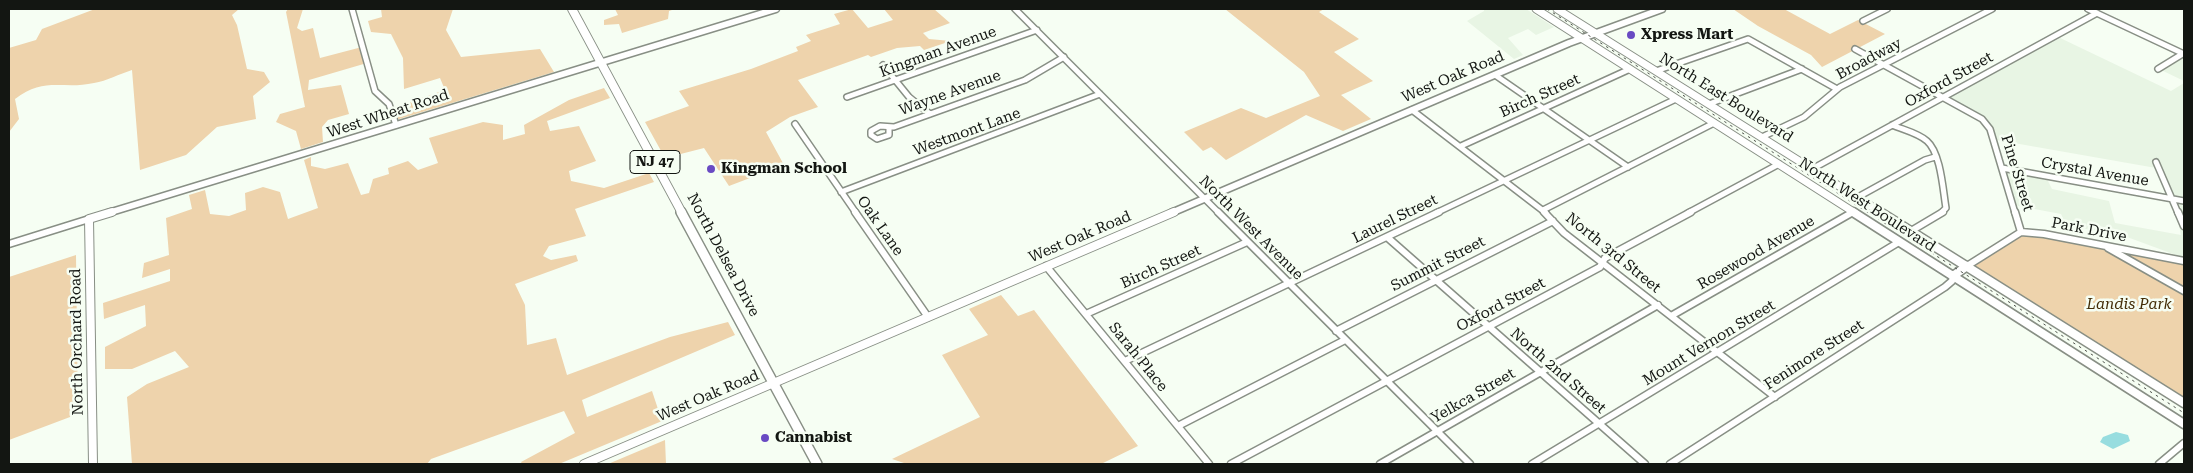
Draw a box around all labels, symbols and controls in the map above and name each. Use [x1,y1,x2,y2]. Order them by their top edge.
street label: Kingman Avenue [877,23,999,81]
place label: Xpress Mart [1641,26,1733,44]
marker: Xpress Mart [1625,29,1637,41]
street label: Broadway [1833,34,1905,84]
street label: West Oak Road [1399,47,1507,107]
street label: Oxford Street [1902,48,1996,112]
street label: North East Boulevard [1656,49,1796,147]
street label: Wayne Avenue [897,66,1003,120]
street label: Birch Street [1497,70,1583,122]
street label: West Wheat Road [325,86,451,142]
street label: Westmont Lane [911,104,1023,160]
street label: Pine Street [1997,132,2037,214]
road number: NJ 47 [630,150,680,173]
street label: North West Boulevard [1795,154,1939,256]
street label: Crystal Avenue [2040,154,2150,190]
place label: Kingman School [721,160,847,178]
marker: Kingman School [705,163,717,175]
street label: North West Avenue [1195,172,1307,284]
street label: North Delsea Drive [683,190,763,320]
street label: Laurel Street [1350,191,1440,247]
street label: Oak Lane [853,193,907,259]
street label: West Oak Road [1026,207,1134,267]
street label: North 3rd Street [1562,209,1664,297]
street label: Rosewood Avenue [1694,212,1818,294]
street label: Park Drive [2050,214,2128,246]
street label: Summit Street [1388,233,1488,295]
street label: Birch Street [1118,241,1204,293]
street label: North Orchard Road [67,268,87,416]
street label: Oxford Street [1454,274,1548,336]
street label: Mount Vernon Street [1640,296,1778,390]
park label: Landis Park [2086,296,2172,314]
street label: Fenimore Street [1761,316,1867,394]
street label: Sarah Place [1105,319,1171,395]
street label: North 2nd Street [1506,325,1610,417]
street label: Yelkca Street [1428,365,1518,427]
street label: West Oak Road [654,366,762,426]
place label: Cannabist [775,429,852,447]
marker: Cannabist [759,432,771,444]

